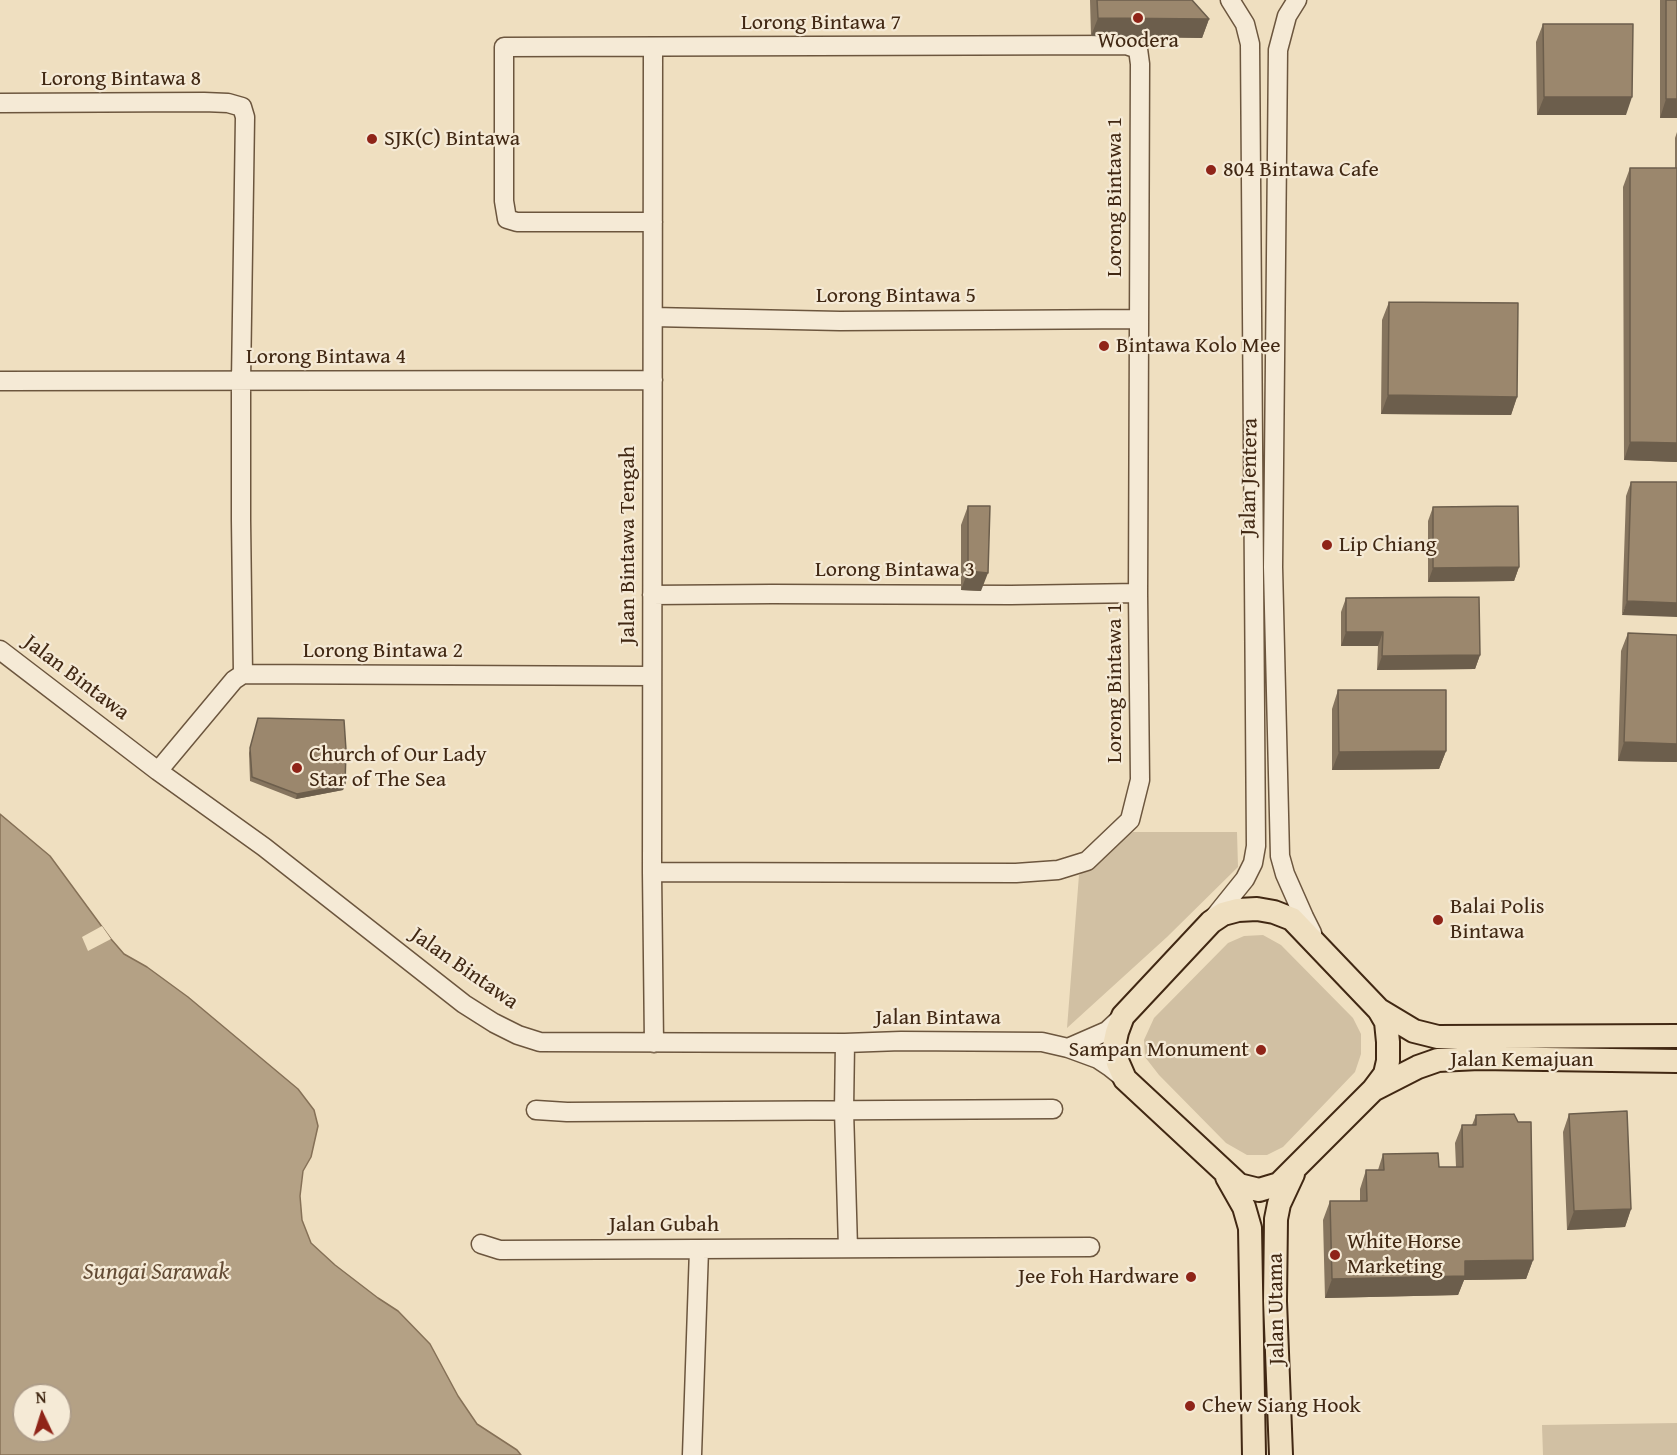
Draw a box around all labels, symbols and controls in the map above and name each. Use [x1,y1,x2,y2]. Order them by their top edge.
street label: Lorong Bintawa 7 [741,10,901,36]
marker: Woodera [1131,11,1145,25]
place label: Woodera [1097,28,1179,54]
street label: Lorong Bintawa 8 [41,66,201,92]
street label: Lorong Bintawa 1 [1102,117,1128,277]
place label: SJK(C) Bintawa [384,126,520,152]
marker: SJK(C) Bintawa [365,132,379,146]
place label: 804 Bintawa Cafe [1223,157,1379,183]
marker: 804 Bintawa Cafe [1204,163,1218,177]
street label: Lorong Bintawa 5 [816,283,976,309]
place label: Bintawa Kolo Mee [1116,333,1281,359]
marker: Bintawa Kolo Mee [1097,339,1111,353]
street label: Lorong Bintawa 4 [246,344,406,370]
street label: Jalan Jentera [1236,418,1264,536]
street label: Jalan Bintawa Tengah [615,446,641,644]
place label: Lip Chiang [1339,532,1437,558]
marker: Lip Chiang [1320,538,1334,552]
street label: Lorong Bintawa 3 [815,557,975,583]
street label: Lorong Bintawa 1 [1102,603,1128,763]
street label: Jalan Bintawa [18,630,134,726]
street label: Lorong Bintawa 2 [303,638,463,664]
place label: Church of Our Lady Star of The Sea [309,742,487,794]
marker: Church of Our Lady Star of The Sea [290,761,304,775]
place label: Balai Polis Bintawa [1450,894,1545,945]
marker: Balai Polis Bintawa [1431,913,1445,927]
street label: Jalan Bintawa [405,922,523,1016]
street label: Jalan Bintawa [875,1005,1001,1031]
place label: Sampan Monument [1068,1037,1249,1063]
marker: Sampan Monument [1254,1043,1268,1057]
street label: Jalan Kemajuan [1450,1047,1594,1073]
street label: Jalan Gubah [609,1212,719,1238]
place label: White Horse Marketing [1347,1229,1461,1280]
marker: White Horse Marketing [1328,1248,1342,1262]
street label: Jalan Utama [1263,1253,1291,1365]
water label: Sungai Sarawak [83,1259,229,1287]
place label: Jee Foh Hardware [1018,1264,1179,1290]
marker: Jee Foh Hardware [1184,1270,1198,1284]
north arrow [12,1383,72,1443]
text: N [35,1385,47,1409]
place label: Chew Siang Hook [1202,1393,1361,1419]
marker: Chew Siang Hook [1183,1399,1197,1413]

